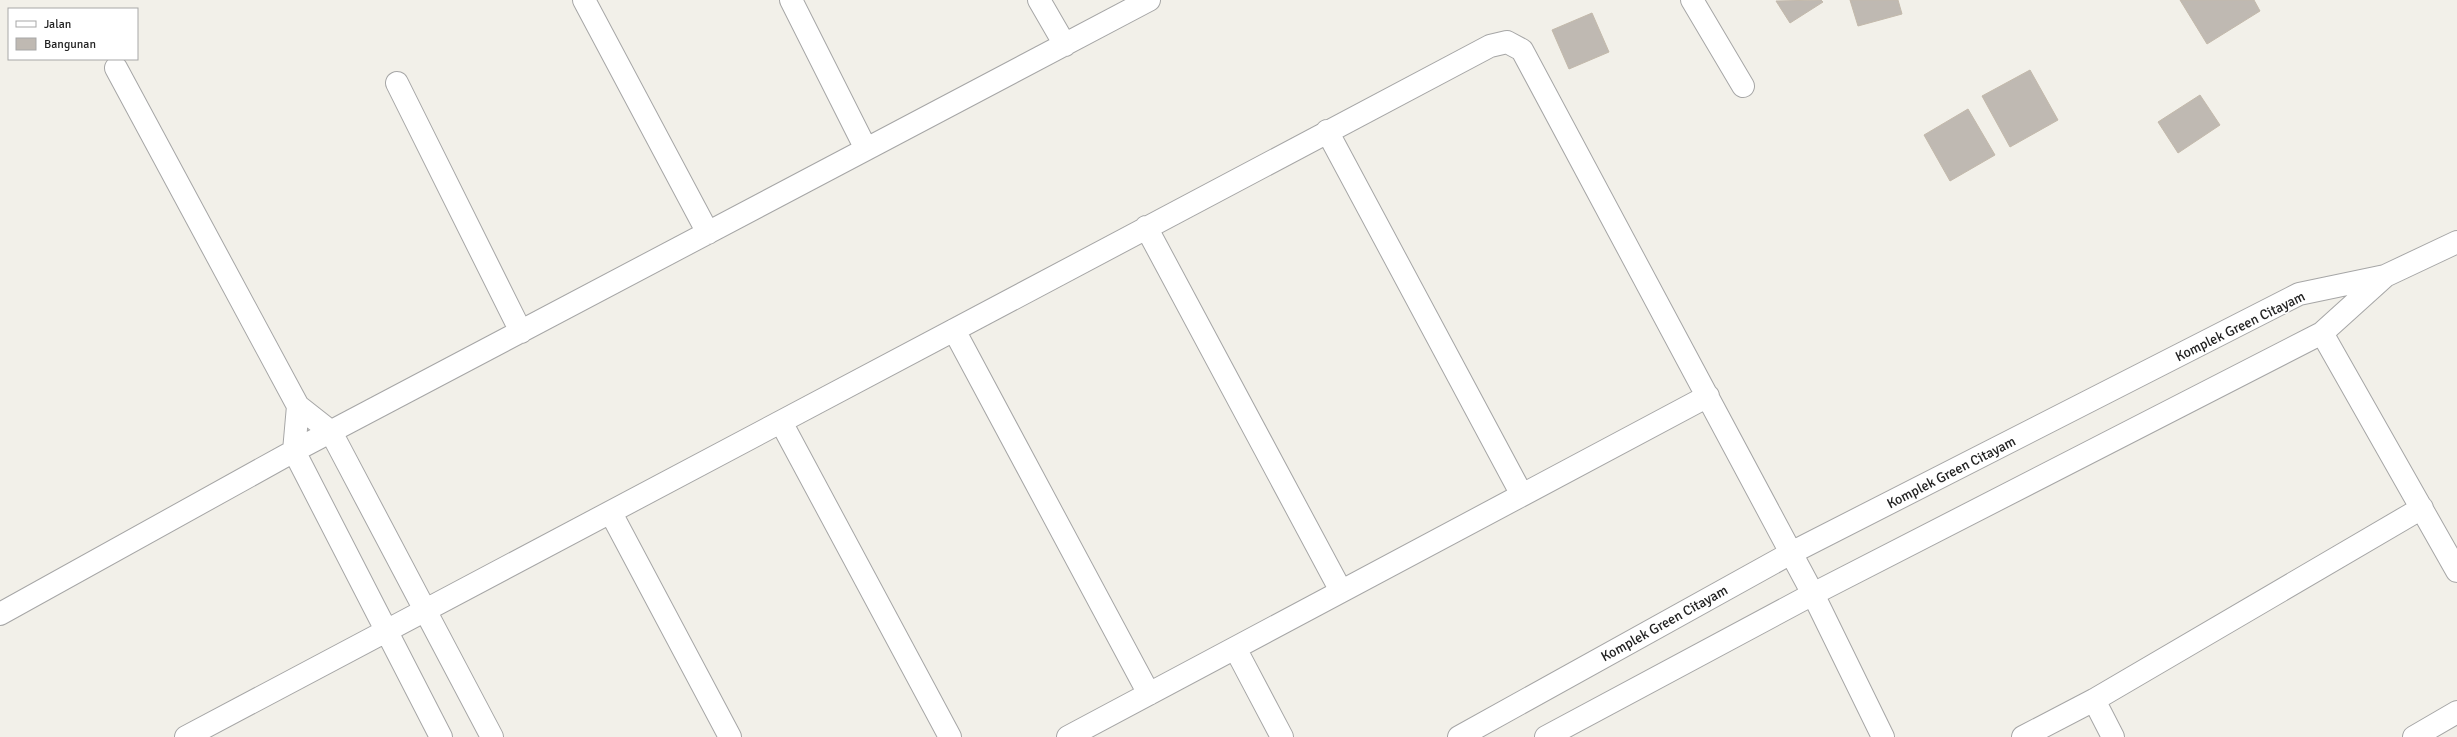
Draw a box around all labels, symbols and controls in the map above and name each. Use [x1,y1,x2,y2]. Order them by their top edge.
legend [8,8,138,60]
text: Jalan [44,17,71,32]
text: Bangunan [44,37,96,52]
street label: Komplek Green Citayam [2173,288,2308,365]
street label: Komplek Green Citayam [1884,433,2018,512]
street label: Komplek Green Citayam [1598,582,1731,665]

